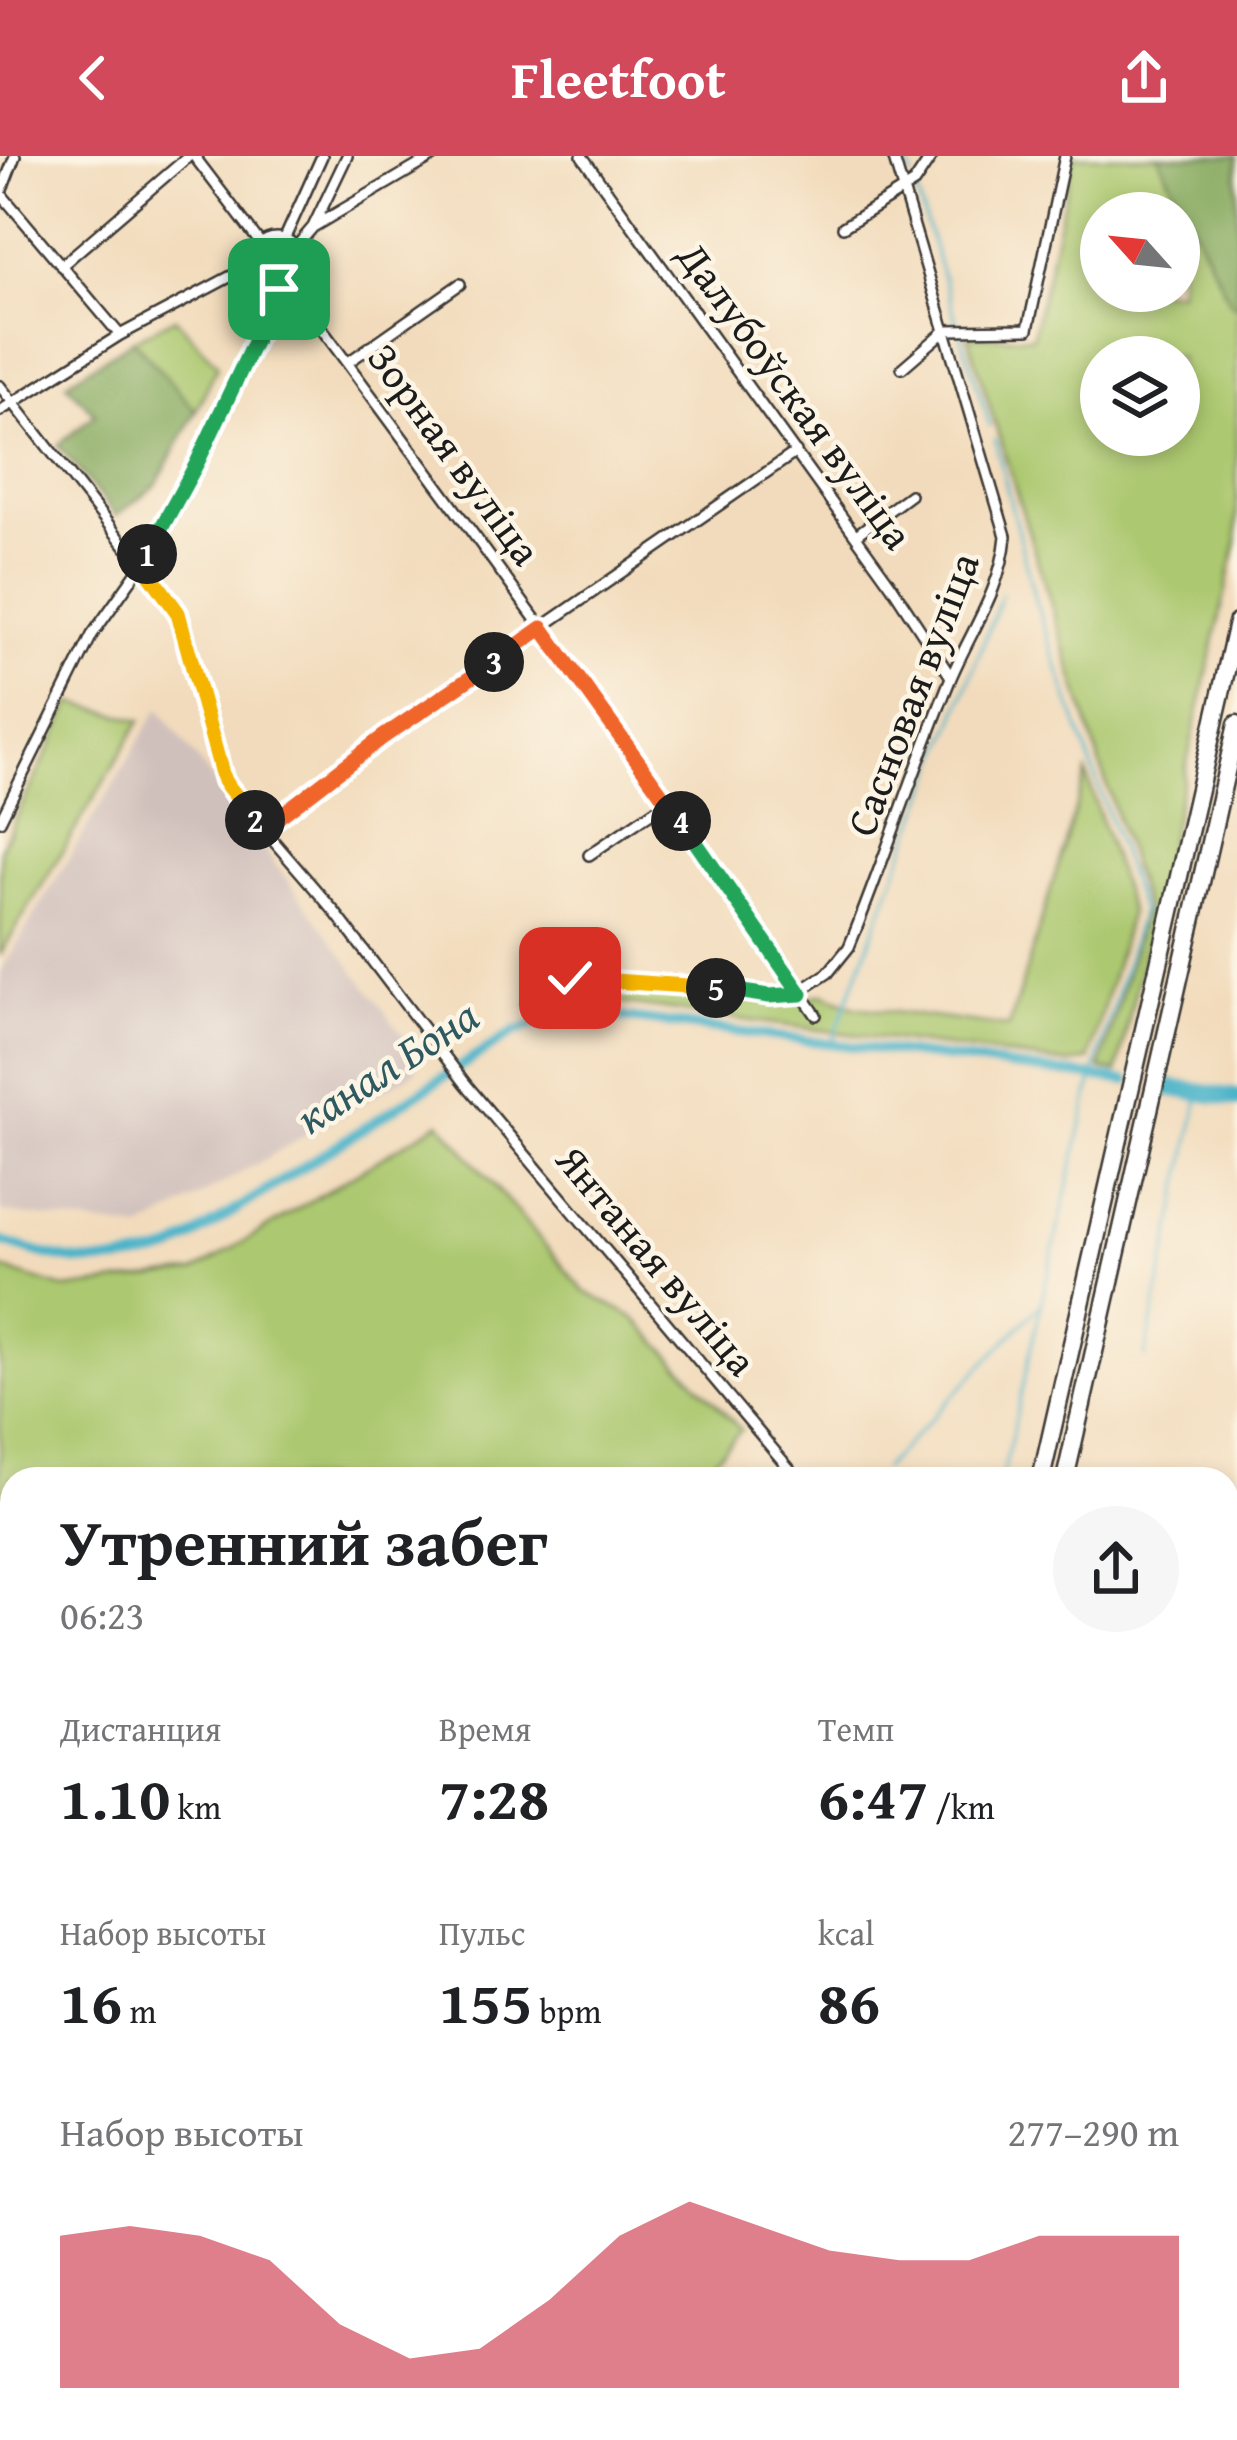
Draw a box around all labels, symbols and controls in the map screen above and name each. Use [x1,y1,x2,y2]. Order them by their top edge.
text: Fleetfoot [511,39,726,118]
icon: back [60,45,126,111]
icon: share [1111,45,1177,111]
north arrow [1080,192,1200,312]
map controls [1080,192,1200,456]
street label: Далубоўская вуліца [663,227,929,561]
pin [228,238,330,340]
icon: arrive [246,256,312,322]
street label: Зорная вуліца [354,330,557,577]
button: layers [1080,336,1200,456]
pin: 1 [117,524,177,584]
text: 1 [138,530,156,578]
street label: Сасновая вуліца [829,543,994,844]
pin: 3 [464,632,524,692]
text: 3 [485,638,503,686]
pin: 2 [225,790,285,850]
pin: 4 [651,791,711,851]
text: 2 [246,796,264,844]
text: 4 [672,797,690,845]
pin [519,927,621,1029]
icon: check [537,945,603,1011]
pin: 5 [686,958,746,1018]
text: 5 [707,964,725,1012]
water label: канал Бона [283,982,491,1149]
street label: Янтаная вуліца [542,1130,772,1388]
text: Утренний забег [60,1492,548,1589]
button: share [1053,1506,1179,1632]
text: 06:23 [60,1586,145,1643]
text: Дистанция [60,1705,221,1753]
text: Время [439,1705,531,1753]
text: Темп [818,1705,894,1753]
text: 1.10 [60,1753,170,1841]
text: 7:28 [439,1753,549,1841]
text: 6:47 [818,1753,928,1841]
text: km [170,1783,221,1831]
text: /km [928,1783,995,1831]
text: Набор высоты [60,1909,266,1957]
text: Пульс [439,1909,525,1957]
text: kcal [818,1909,874,1957]
text: 16 [60,1957,122,2045]
text: 155 [439,1957,532,2045]
text: 86 [818,1957,880,2045]
text: m [122,1987,156,2035]
text: bpm [532,1987,601,2035]
text: Набор высоты [60,2103,304,2160]
text: 277–290 m [1007,2103,1179,2160]

